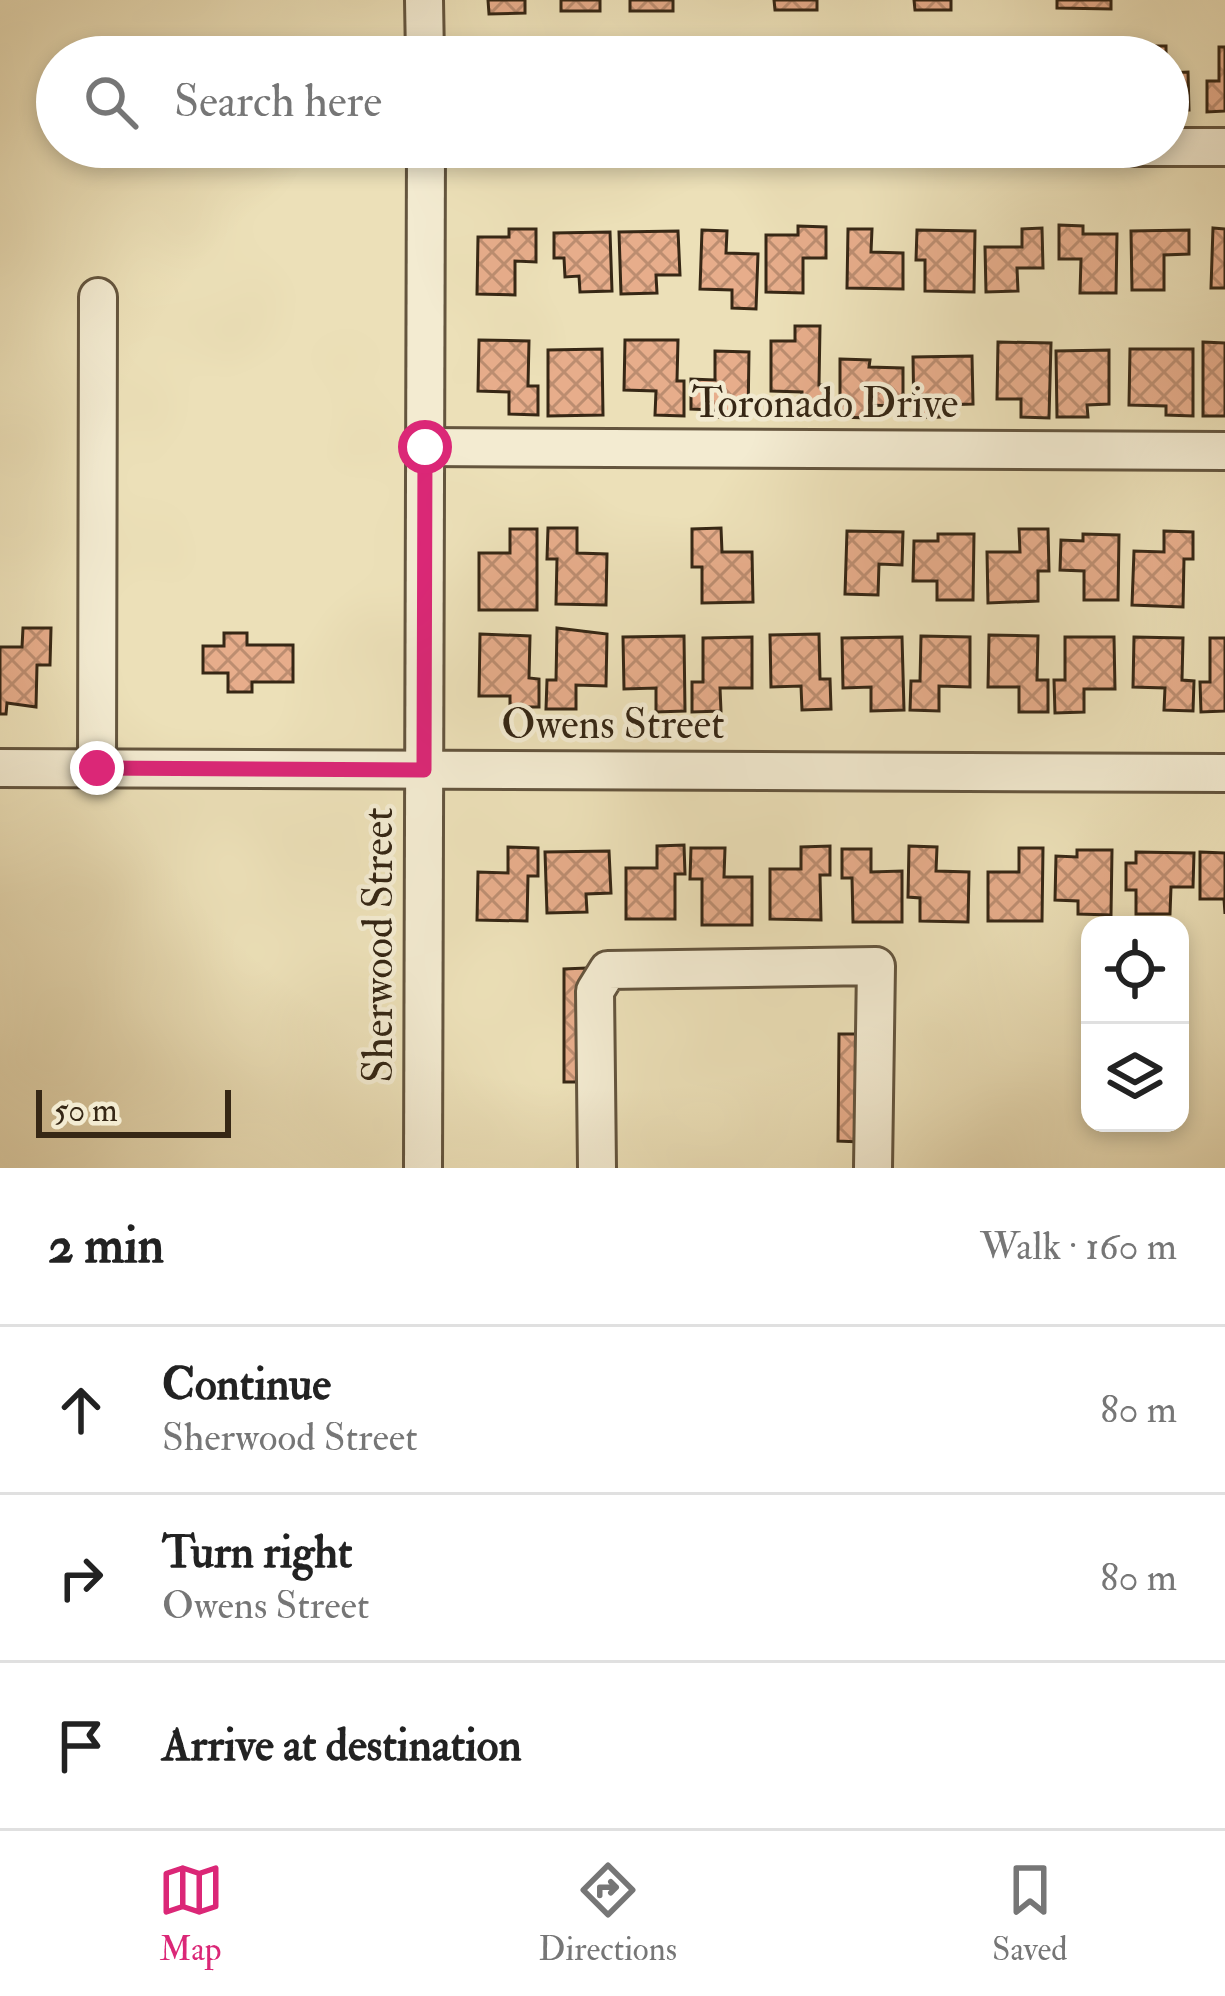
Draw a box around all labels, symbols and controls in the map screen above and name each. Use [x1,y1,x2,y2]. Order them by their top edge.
search box [36,36,1189,168]
icon: search [78,69,144,135]
text: Search here [174,74,382,130]
street label: Toronado Drive [692,378,958,430]
route start [398,420,452,474]
street label: Owens Street [501,699,725,751]
route end [70,741,124,795]
street label: Sherwood Street [353,807,405,1083]
map controls [1081,916,1189,1132]
button: locate [1081,916,1189,1024]
button: layers [1081,1024,1189,1132]
scale bar [36,1084,231,1137]
text: 50 m [54,1090,118,1131]
text: 2 min [48,1214,164,1278]
text: Walk · 160 m [980,1222,1177,1271]
text: Continue [162,1357,331,1413]
icon: ahead [48,1377,114,1443]
text: 80 m [1100,1385,1177,1434]
text: Sherwood Street [162,1413,418,1462]
text: Turn right [162,1525,352,1581]
icon: right [48,1545,114,1611]
text: 80 m [1100,1553,1177,1602]
text: Owens Street [162,1581,370,1630]
icon: arrive [48,1713,114,1779]
text: Arrive at destination [162,1718,522,1774]
tab: Map [158,1857,224,1970]
tab: Directions [539,1857,677,1970]
tab: Saved [992,1857,1067,1970]

